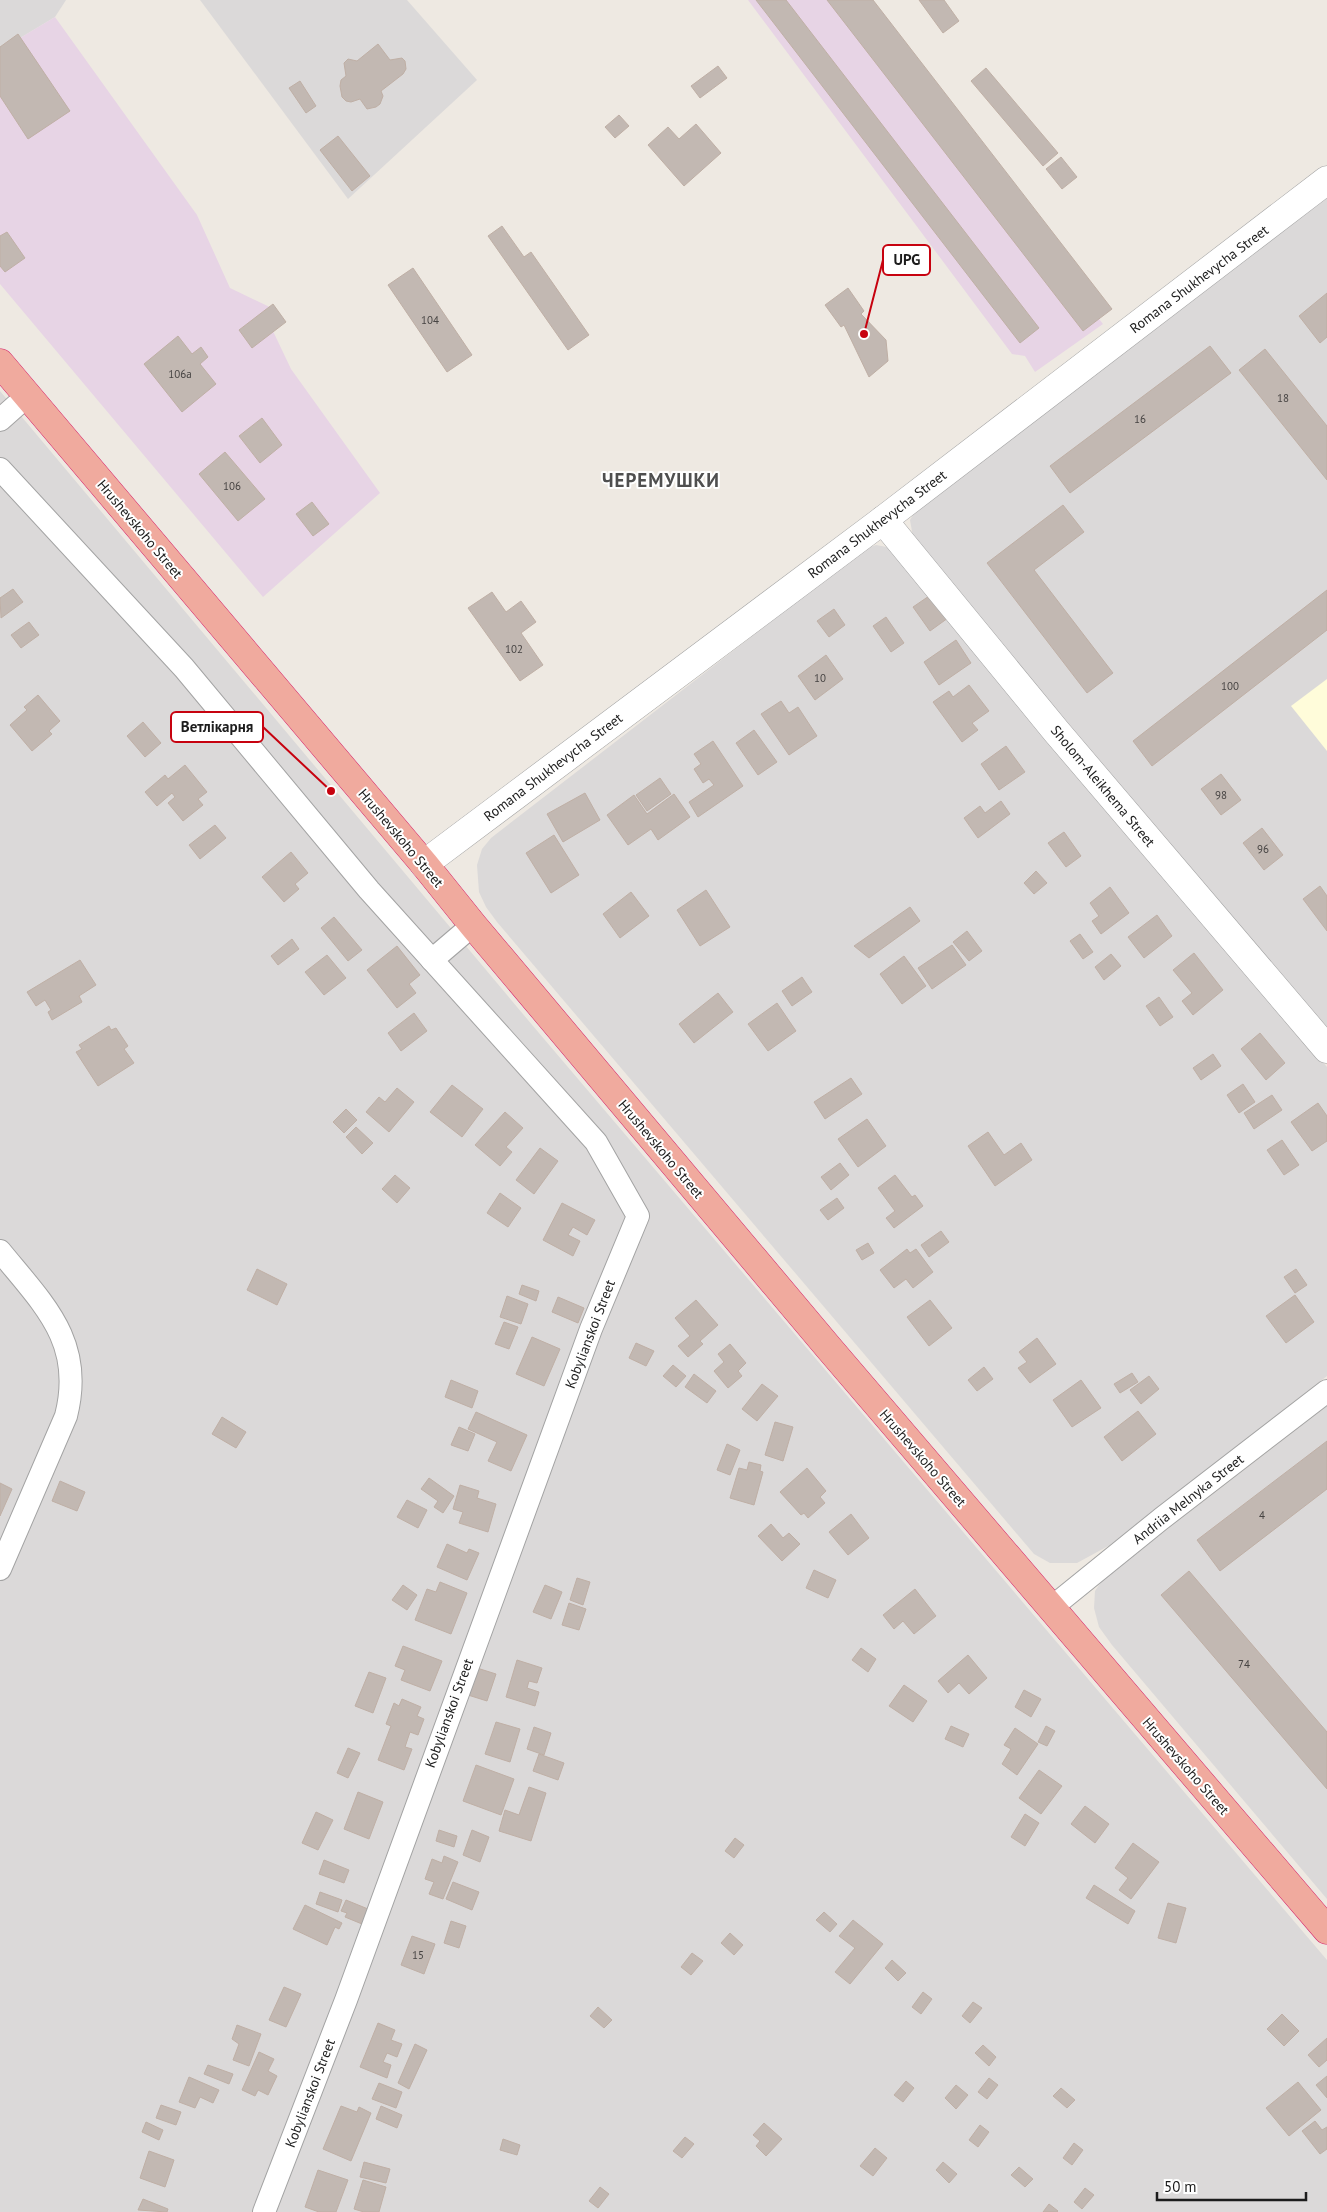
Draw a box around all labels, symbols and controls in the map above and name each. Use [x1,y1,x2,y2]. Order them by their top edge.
street label: Romana Shukhevycha Street [1126,221,1272,337]
callout: UPG [883,245,930,275]
text: UPG [894,250,920,269]
house number: 104 [421,313,439,327]
house number: 106а [168,367,192,381]
house number: 18 [1277,391,1289,405]
house number: 16 [1134,412,1146,426]
street label: Romana Shukhevycha Street [804,466,950,582]
district label: ЧЕРЕМУШКИ [602,468,720,492]
street label: Hrushevskoho Street [93,476,187,582]
house number: 106 [223,479,241,493]
house number: 102 [505,642,523,656]
house number: 10 [814,671,826,685]
house number: 100 [1221,679,1239,693]
street label: Romana Shukhevycha Street [480,709,626,825]
callout: Ветлікарня [171,712,263,742]
text: Ветлікарня [181,717,253,736]
street label: Sholom-Aleikhema Street [1047,722,1159,851]
street label: Hrushevskoho Street [354,785,448,891]
house number: 98 [1215,788,1227,802]
house number: 96 [1257,842,1269,856]
street label: Hrushevskoho Street [614,1096,708,1202]
street label: Kobylianskoi Street [561,1277,619,1391]
street label: Hrushevskoho Street [876,1406,970,1511]
street label: Andriia Melnyka Street [1129,1450,1247,1548]
house number: 4 [1259,1508,1265,1522]
street label: Kobylianskoi Street [421,1656,477,1770]
house number: 74 [1238,1657,1250,1671]
street label: Hrushevskoho Street [1139,1714,1233,1819]
house number: 15 [412,1948,424,1962]
street label: Kobylianskoi Street [281,2036,339,2150]
scale bar [1157,2170,1306,2202]
text: 50 m [1164,2177,1197,2196]

